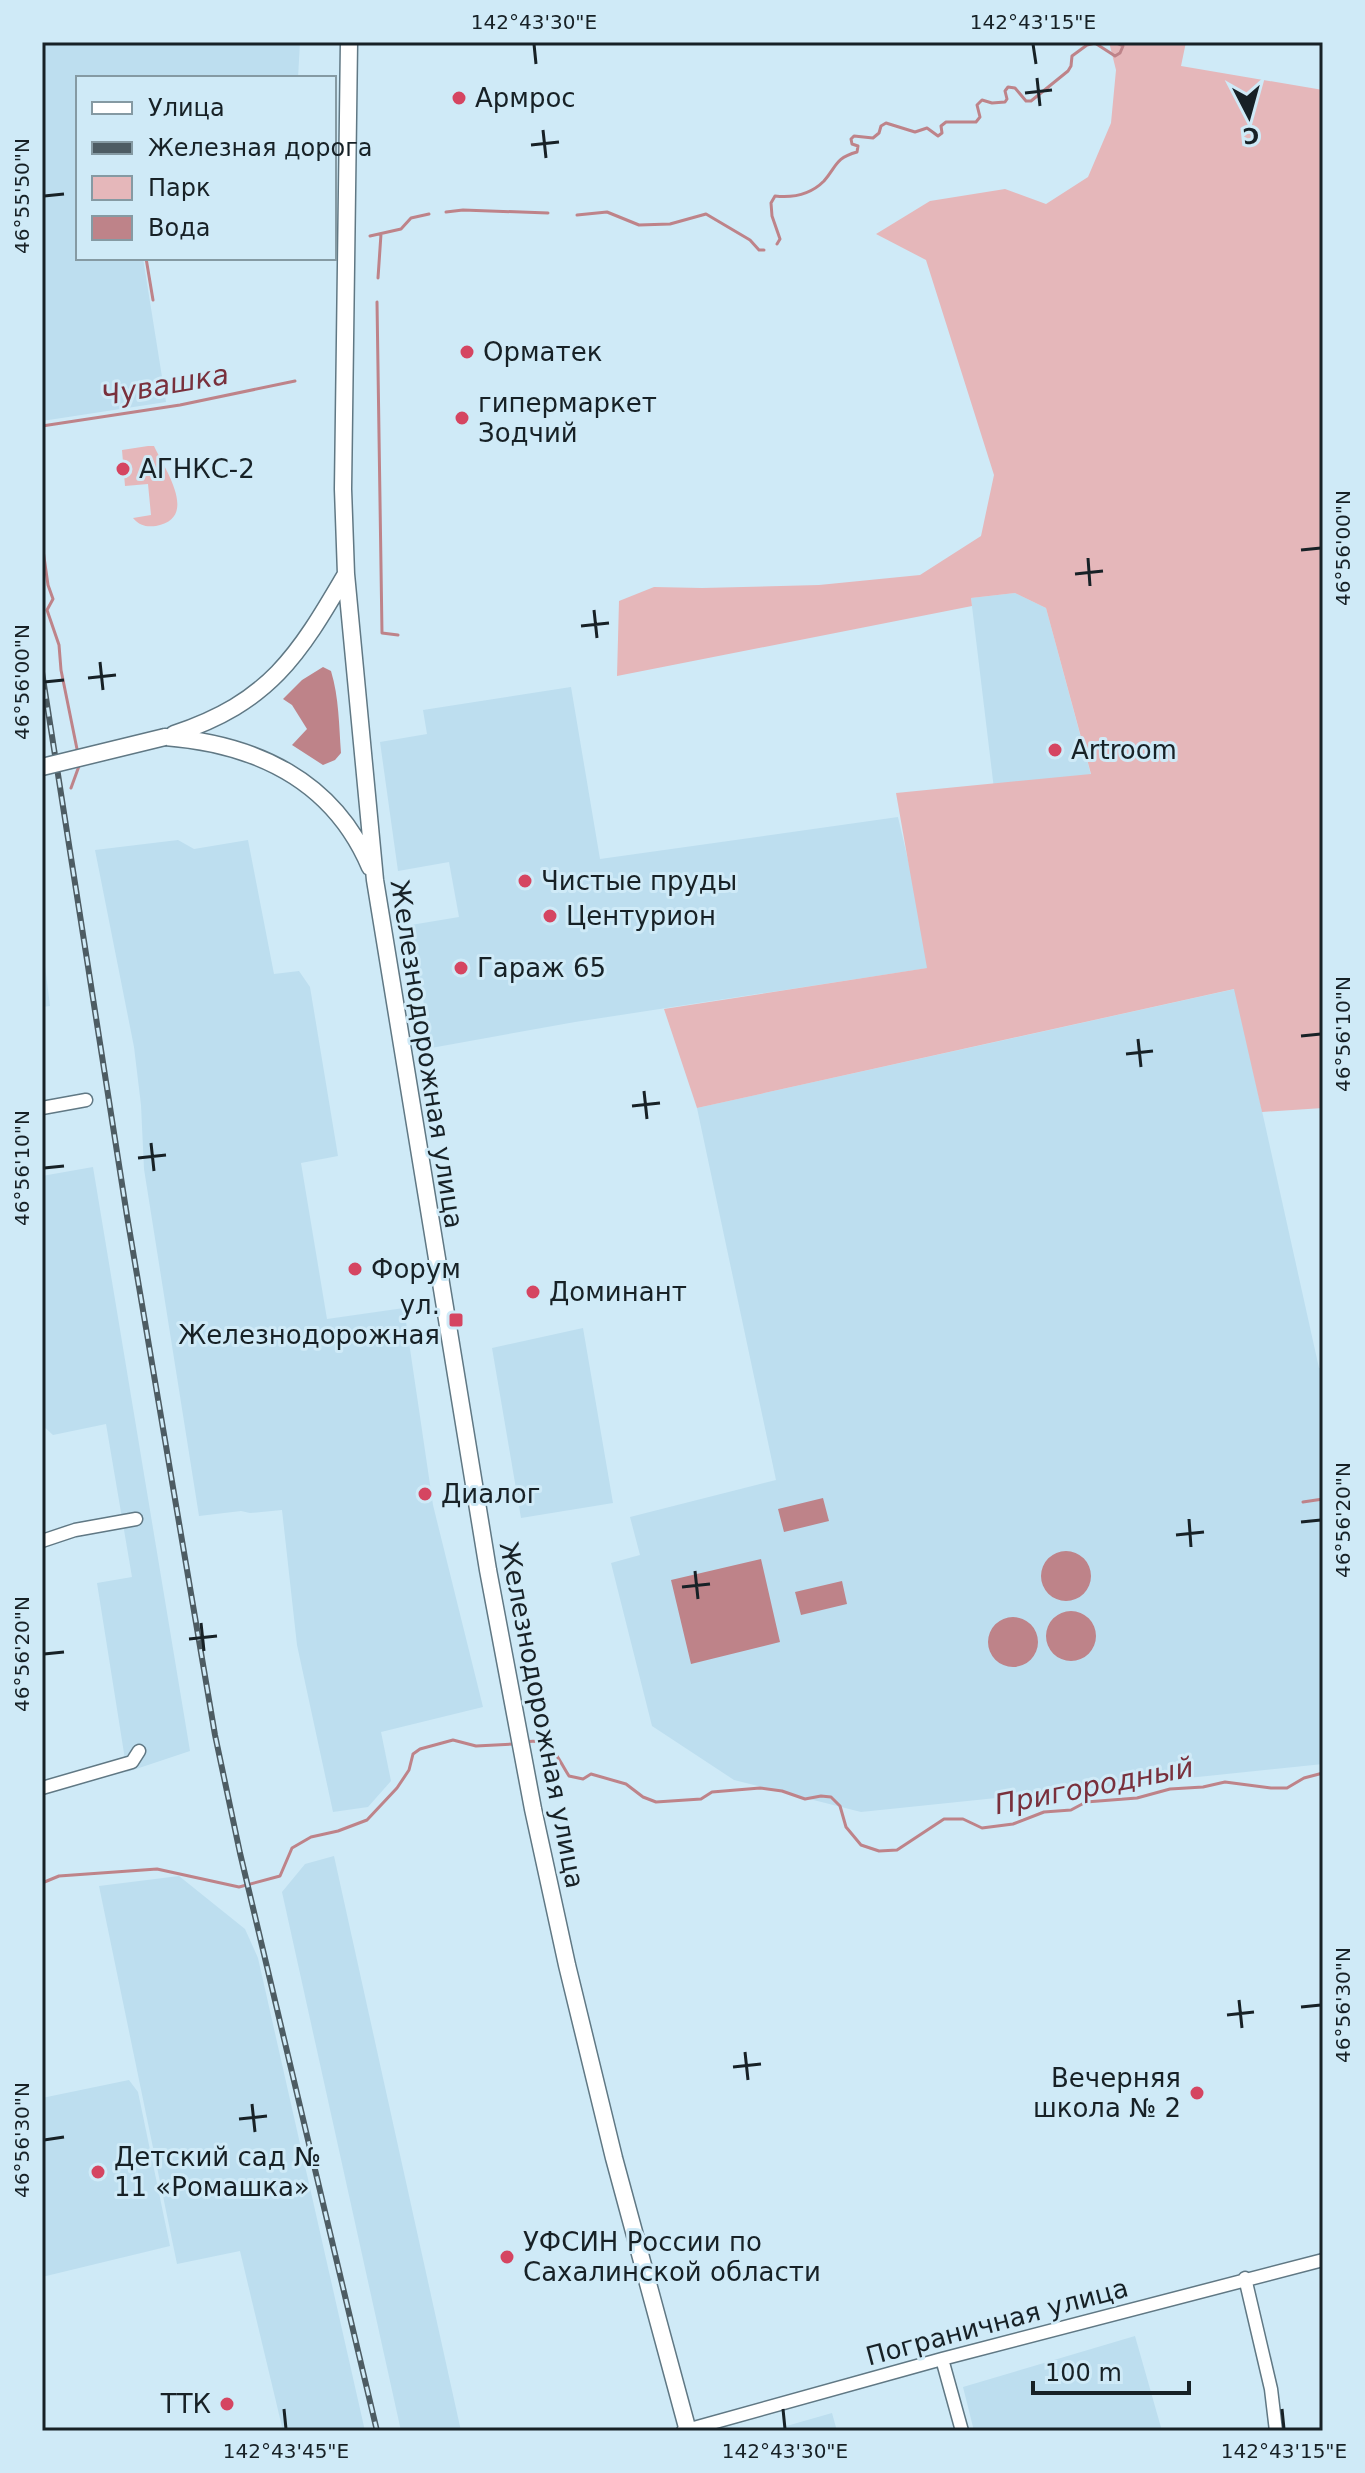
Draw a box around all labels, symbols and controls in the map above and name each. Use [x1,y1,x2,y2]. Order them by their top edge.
text: 142°43'30"E [471,10,597,34]
text: 142°43'15"E [970,10,1096,34]
legend [76,76,336,260]
north arrow [1209,76,1289,156]
place label: Армрос [475,83,576,113]
marker: Армрос [450,89,468,107]
text: Улица [148,94,225,122]
text: С [1242,122,1260,149]
text: Железная дорога [148,134,372,162]
text: 46°55'50"N [10,138,34,254]
text: Парк [148,174,210,202]
text: Вода [148,214,210,242]
place label: Орматек [483,337,602,367]
marker: Орматек [458,343,476,361]
water label: Чувашка [99,358,231,412]
place label: гипермаркет Зодчий [478,388,657,448]
marker: гипермаркет Зодчий [453,409,471,427]
place label: АГНКС-2 [139,454,255,484]
marker: АГНКС-2 [114,460,132,478]
text: 46°56'00"N [1331,490,1355,606]
text: 46°56'00"N [10,624,34,740]
place label: Artroom [1071,735,1177,765]
marker: Artroom [1046,741,1064,759]
place label: Чистые пруды [541,866,737,896]
marker: Чистые пруды [516,872,534,890]
street label: Железнодорожная улица [385,878,469,1230]
place label: Центурион [566,901,716,931]
marker: Центурион [541,907,559,925]
place label: Гараж 65 [477,953,606,983]
marker: Гараж 65 [452,959,470,977]
text: 46°56'10"N [1331,976,1355,1092]
text: 46°56'10"N [10,1110,34,1226]
place label: Форум [371,1254,461,1284]
marker: Форум [346,1260,364,1278]
place label: Доминант [549,1277,687,1307]
marker: Доминант [524,1283,542,1301]
place label: ул. Железнодорожная [178,1290,440,1350]
marker: ул. Железнодорожная [447,1311,465,1329]
text: 46°56'20"N [1331,1462,1355,1578]
place label: Диалог [441,1479,540,1509]
marker: Диалог [416,1485,434,1503]
street label: Железнодорожная улица [494,1539,590,1891]
text: 46°56'20"N [10,1596,34,1712]
water label: Пригородный [992,1751,1196,1821]
text: 46°56'30"N [1331,1947,1355,2063]
place label: Вечерняя школа № 2 [1033,2063,1181,2123]
text: 46°56'30"N [10,2082,34,2198]
marker: Вечерняя школа № 2 [1188,2084,1206,2102]
place label: Детский сад № 11 «Ромашка» [114,2142,321,2202]
marker: Детский сад № 11 «Ромашка» [89,2163,107,2181]
place label: УФСИН России по Сахалинской области [523,2227,821,2287]
marker: УФСИН России по Сахалинской области [498,2248,516,2266]
street label: Пограничная улица [863,2273,1131,2371]
scale bar [1033,2345,1189,2395]
text: 100 m [1045,2359,1122,2387]
place label: ТТК [160,2389,211,2419]
marker: ТТК [218,2395,236,2413]
text: 142°43'45"E [223,2439,349,2463]
text: 142°43'30"E [722,2439,848,2463]
text: 142°43'15"E [1221,2439,1347,2463]

